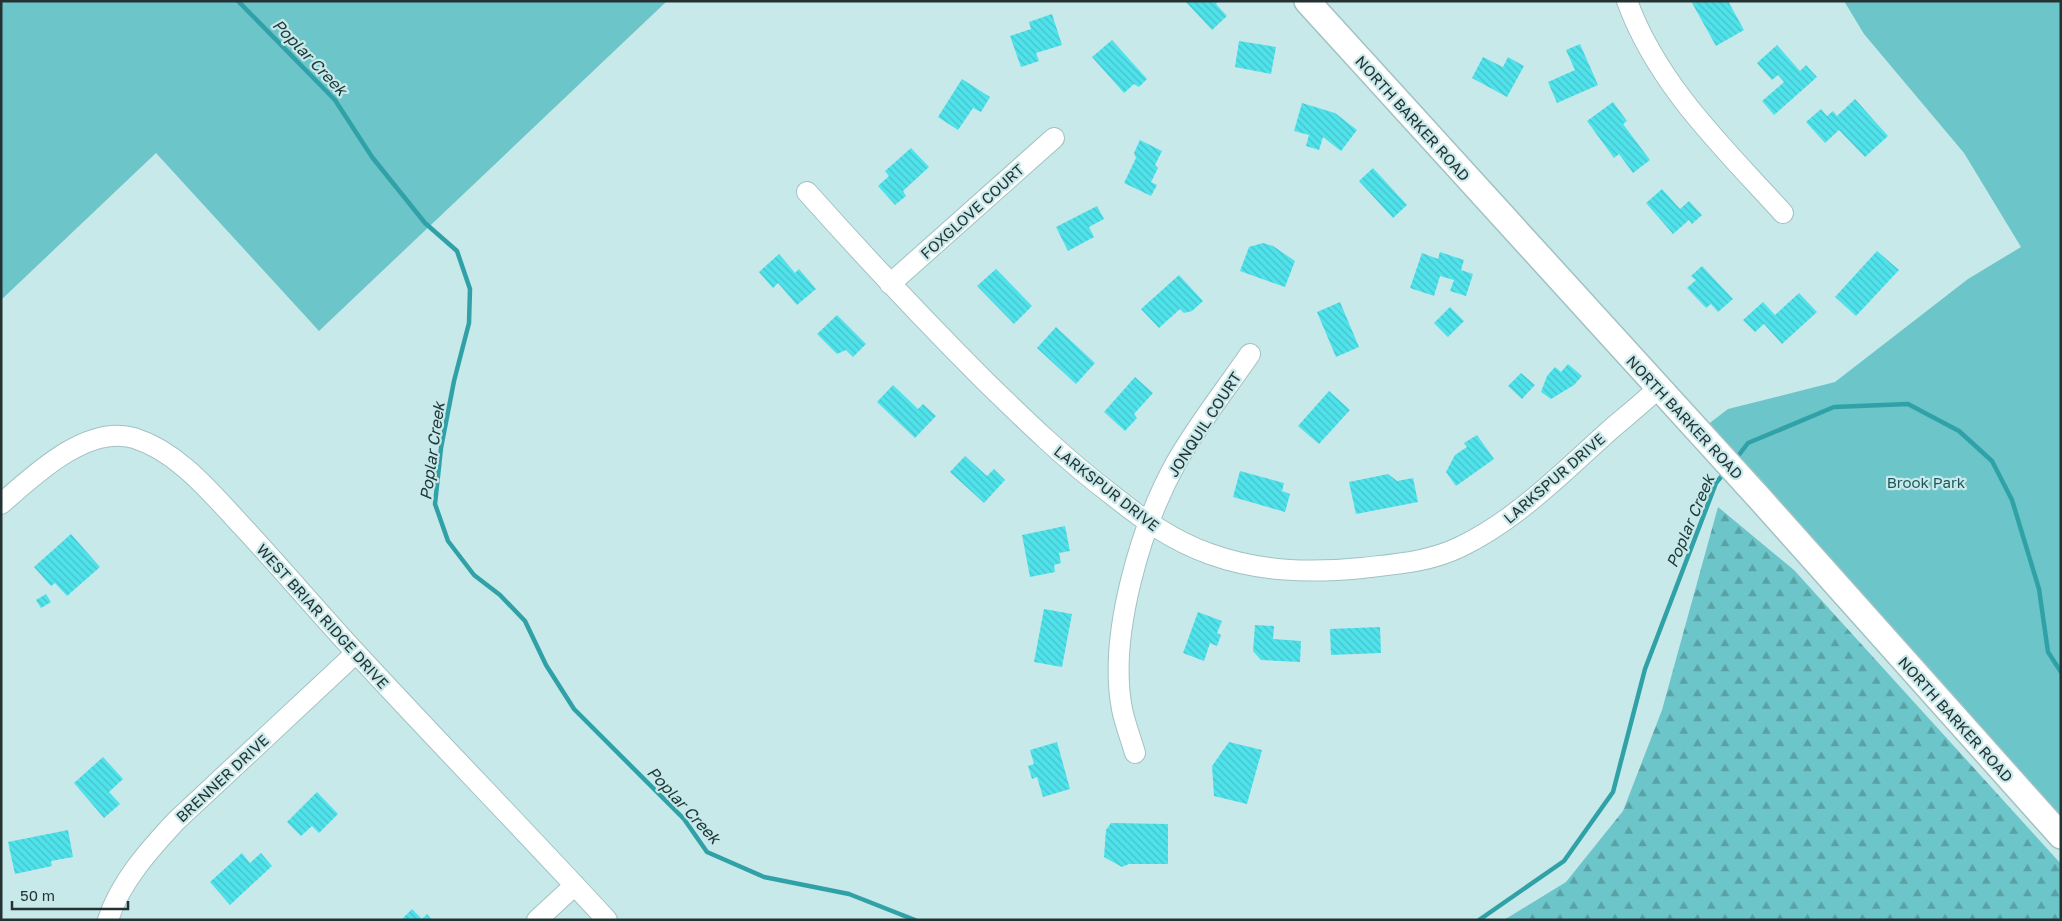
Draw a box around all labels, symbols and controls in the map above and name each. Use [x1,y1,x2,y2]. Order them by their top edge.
water label: Poplar Creek [269,15,353,101]
street label: NORTH BARKER ROAD [1352,52,1474,184]
street label: FOXGLOVE COURT [917,160,1027,262]
street label: NORTH BARKER ROAD [1623,352,1747,482]
street label: JONQUIL COURT [1163,368,1245,480]
water label: Poplar Creek [415,399,449,501]
street label: LARKSPUR DRIVE [1500,429,1608,527]
street label: LARKSPUR DRIVE [1051,441,1163,535]
water label: Poplar Creek [1662,470,1719,570]
park label: Brook Park [1887,473,1966,491]
street label: WEST BRIAR RIDGE DRIVE [253,540,393,692]
street label: NORTH BARKER ROAD [1895,653,2017,785]
street label: BRENNER DRIVE [172,731,272,825]
water label: Poplar Creek [643,762,726,849]
scale bar [12,878,129,910]
text: 50 m [20,886,55,904]

